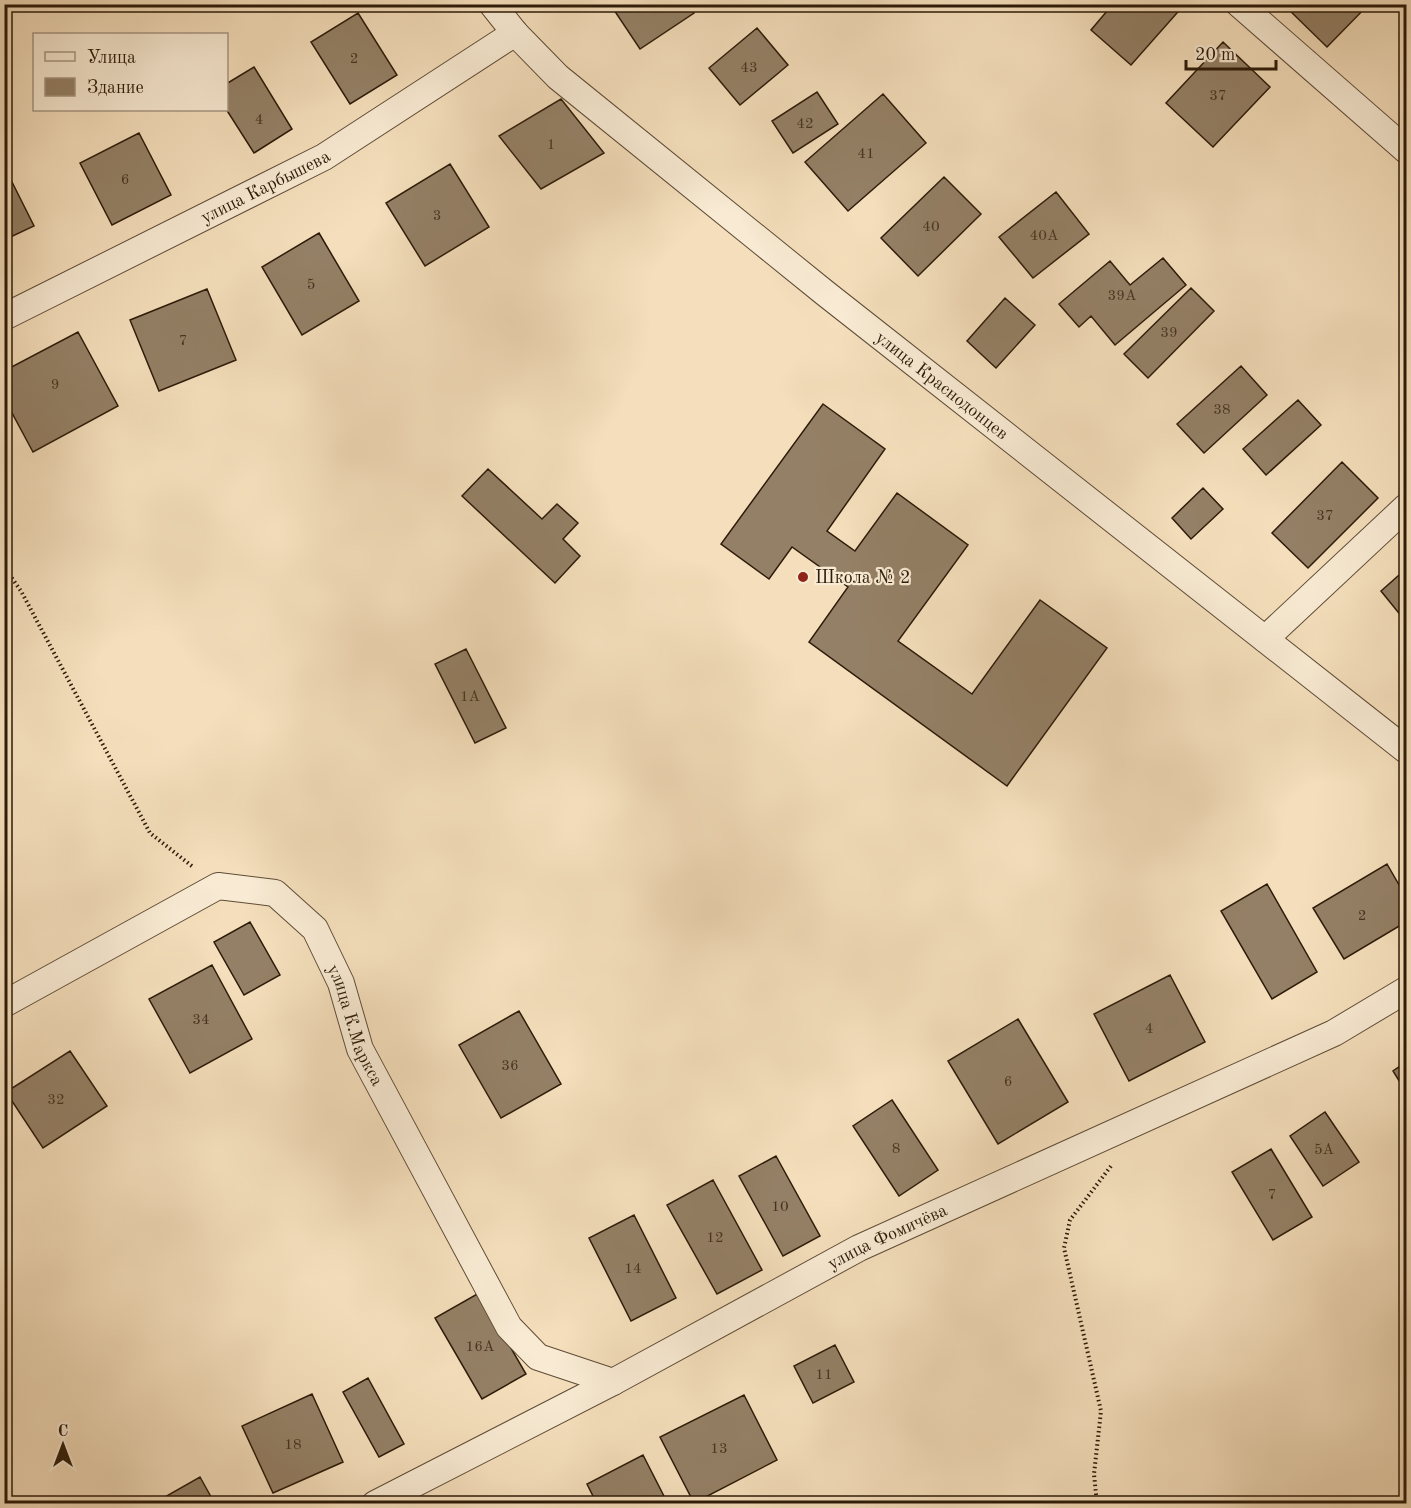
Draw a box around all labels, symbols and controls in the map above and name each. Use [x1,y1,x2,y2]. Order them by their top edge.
legend [33,33,228,111]
scale bar [1186,33,1276,71]
text: 20 m [1195,46,1235,64]
text: Улица [87,49,136,67]
house number: 2 [350,52,358,67]
house number: 43 [740,61,758,76]
text: Здание [87,79,144,97]
house number: 37 [1209,89,1227,104]
house number: 4 [255,113,263,128]
house number: 42 [796,117,814,132]
house number: 1 [547,138,555,153]
street label: улица Карбышева [198,147,334,227]
house number: 41 [857,147,875,162]
house number: 6 [121,173,129,188]
house number: 3 [433,209,441,224]
house number: 40 [922,220,940,235]
house number: 40А [1030,229,1059,244]
house number: 5 [307,278,315,293]
house number: 39А [1108,289,1137,304]
house number: 39 [1160,326,1178,341]
street label: улица Краснодонцев [872,328,1011,443]
house number: 7 [179,334,187,349]
house number: 9 [51,378,59,393]
house number: 38 [1213,403,1231,418]
house number: 37 [1316,509,1334,524]
place label: Школа № 2 [815,569,911,587]
marker: Школа № 2 [796,570,810,584]
house number: 1А [460,690,481,705]
house number: 2 [1358,909,1366,924]
street label: улица К.Маркса [323,962,386,1089]
house number: 34 [192,1013,210,1028]
house number: 4 [1145,1022,1153,1037]
house number: 36 [501,1059,519,1074]
house number: 6 [1004,1075,1012,1090]
house number: 32 [47,1093,65,1108]
house number: 8 [892,1142,900,1157]
house number: 5А [1314,1143,1335,1158]
house number: 7 [1268,1188,1276,1203]
house number: 10 [771,1200,789,1215]
street label: улица Фомичёва [825,1201,950,1273]
house number: 12 [706,1231,724,1246]
house number: 14 [624,1262,642,1277]
house number: 16А [466,1340,495,1355]
house number: 11 [815,1368,833,1383]
north arrow [33,1415,93,1475]
text: С [58,1424,68,1440]
house number: 18 [284,1438,302,1453]
house number: 13 [710,1442,728,1457]

